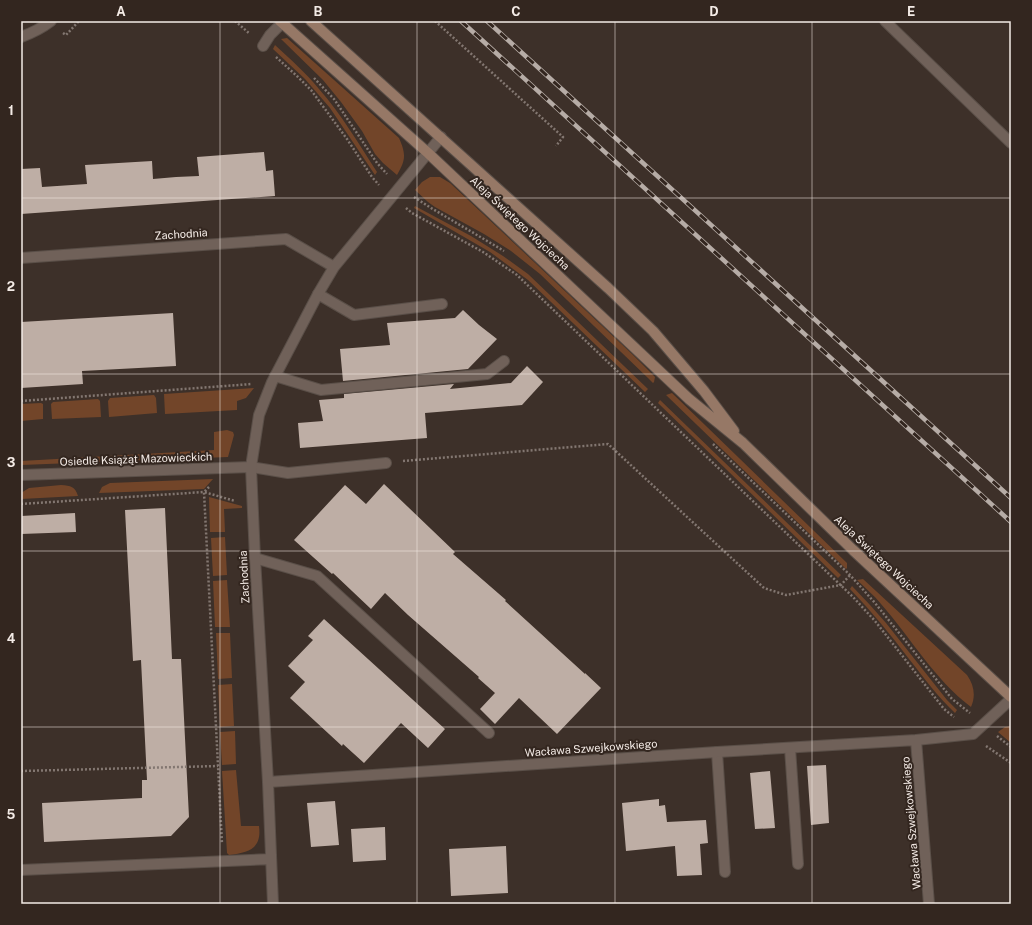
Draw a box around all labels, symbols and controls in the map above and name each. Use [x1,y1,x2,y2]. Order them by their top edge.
text: A [116,4,126,19]
text: B [314,4,323,19]
text: C [511,4,521,19]
text: D [709,4,719,19]
text: E [907,4,915,19]
text: 1 [8,103,14,118]
street label: Aleja Świętego Wojciecha [468,173,573,272]
street label: Zachodnia [154,226,208,242]
text: 2 [7,279,15,294]
street label: Osiedle Książąt Mazowieckich [60,450,212,468]
text: 3 [7,455,16,470]
street label: Aleja Świętego Wojciecha [832,512,937,611]
street label: Zachodnia [237,550,251,604]
text: 4 [7,631,16,646]
street label: Wacława Szwejkowskiego [524,737,658,759]
street label: Wacława Szwejkowskiego [899,756,923,890]
text: 5 [7,807,16,822]

